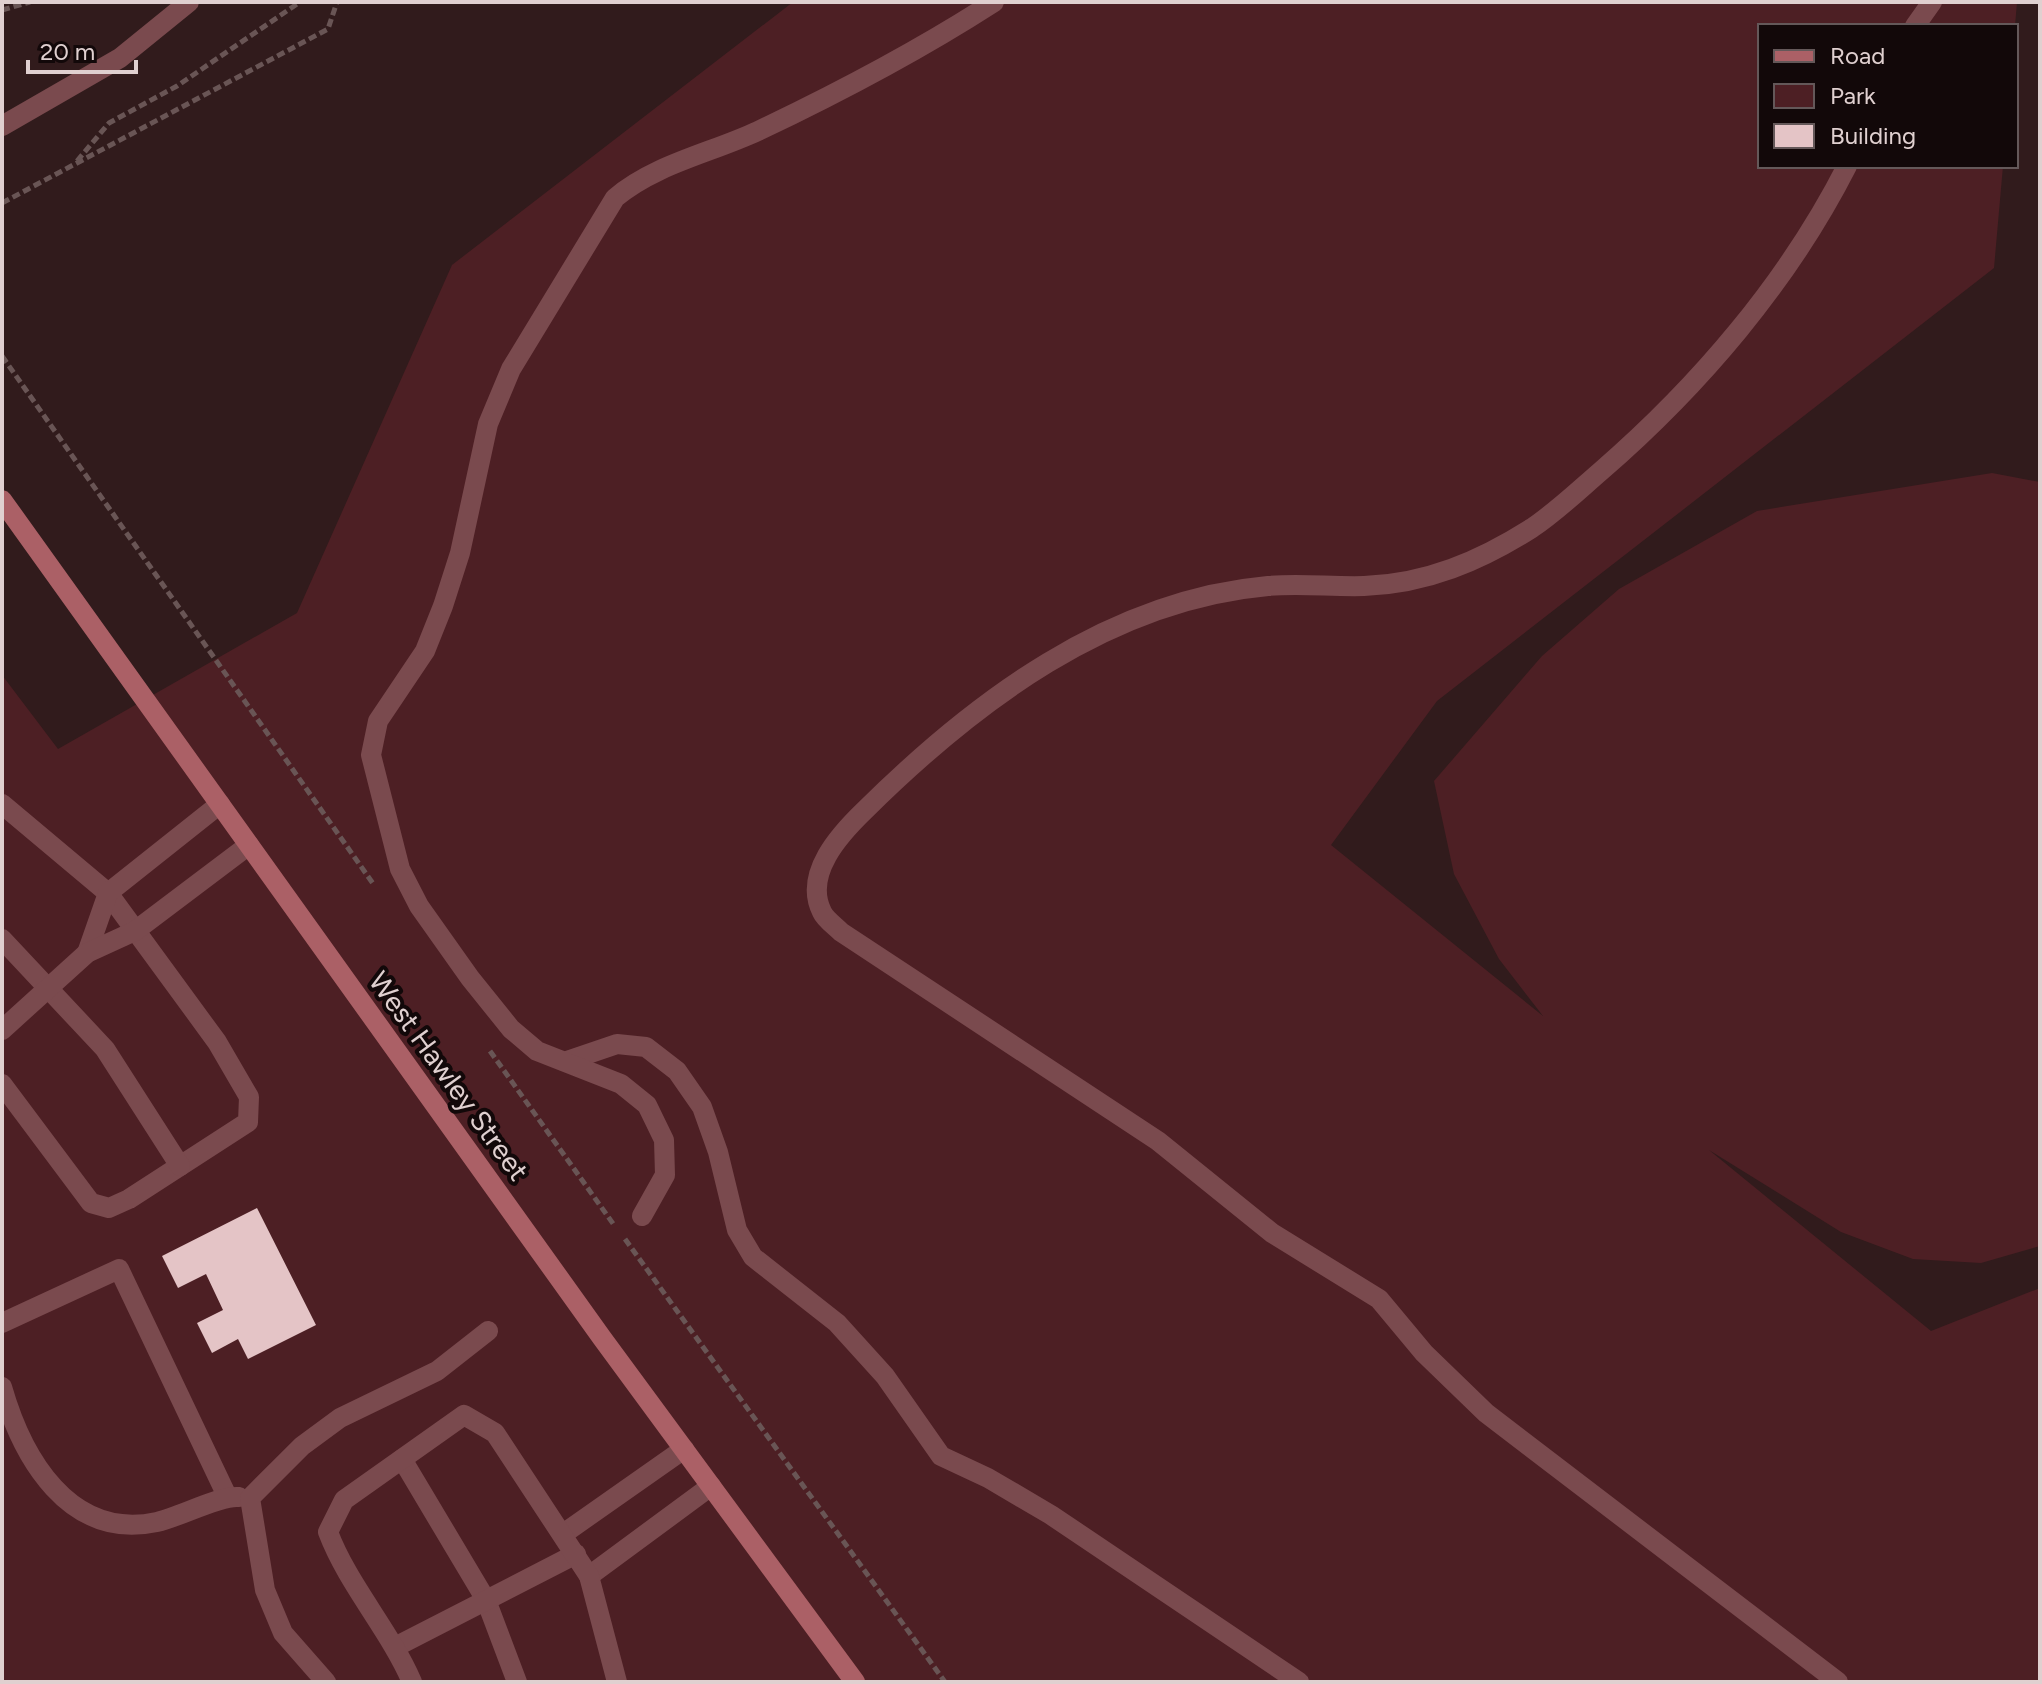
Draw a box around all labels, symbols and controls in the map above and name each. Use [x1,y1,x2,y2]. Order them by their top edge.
scale bar [28,24,136,74]
legend [1758,24,2018,168]
text: 20 m [40,37,95,66]
text: Road [1830,41,1885,70]
text: Park [1830,81,1876,110]
text: Building [1830,121,1916,150]
street label: West Hawley Street [362,965,536,1187]

